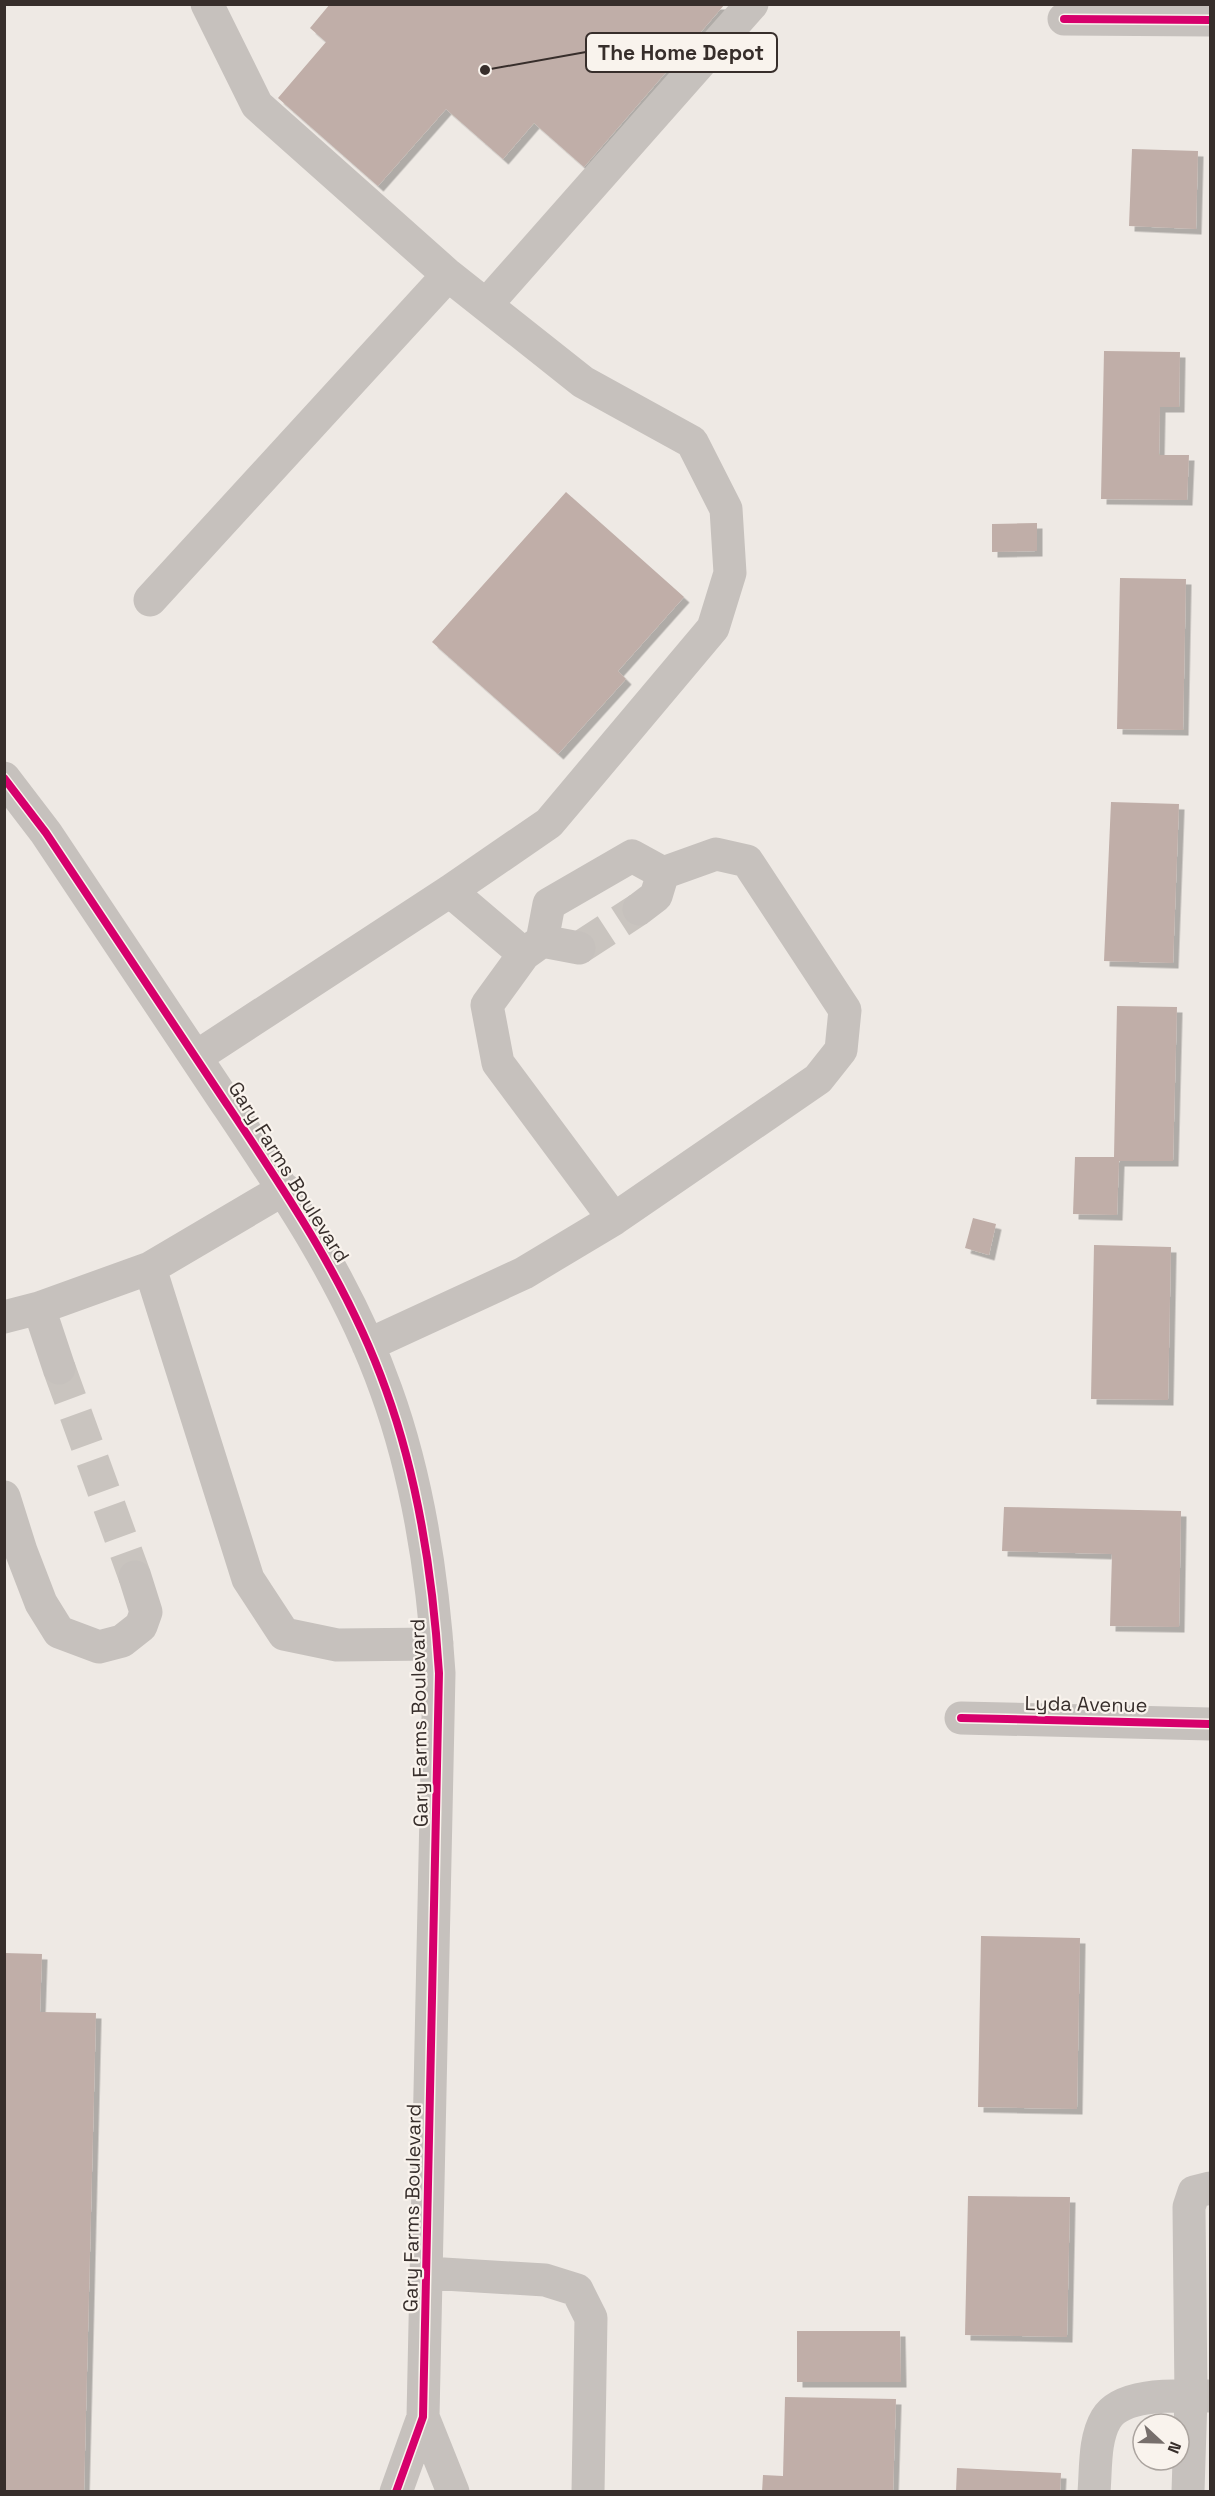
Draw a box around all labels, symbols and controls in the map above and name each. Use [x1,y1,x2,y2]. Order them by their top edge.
callout: The Home Depot [586,33,777,72]
text: The Home Depot [598,39,764,66]
street label: Gary Farms Boulevard [223,1077,355,1267]
street label: Gary Farms Boulevard [404,1619,434,1827]
street label: Lyda Avenue [1024,1690,1148,1718]
street label: Gary Farms Boulevard [397,2104,427,2312]
north arrow [1131,2412,1191,2472]
text: N [1163,2439,1186,2456]

